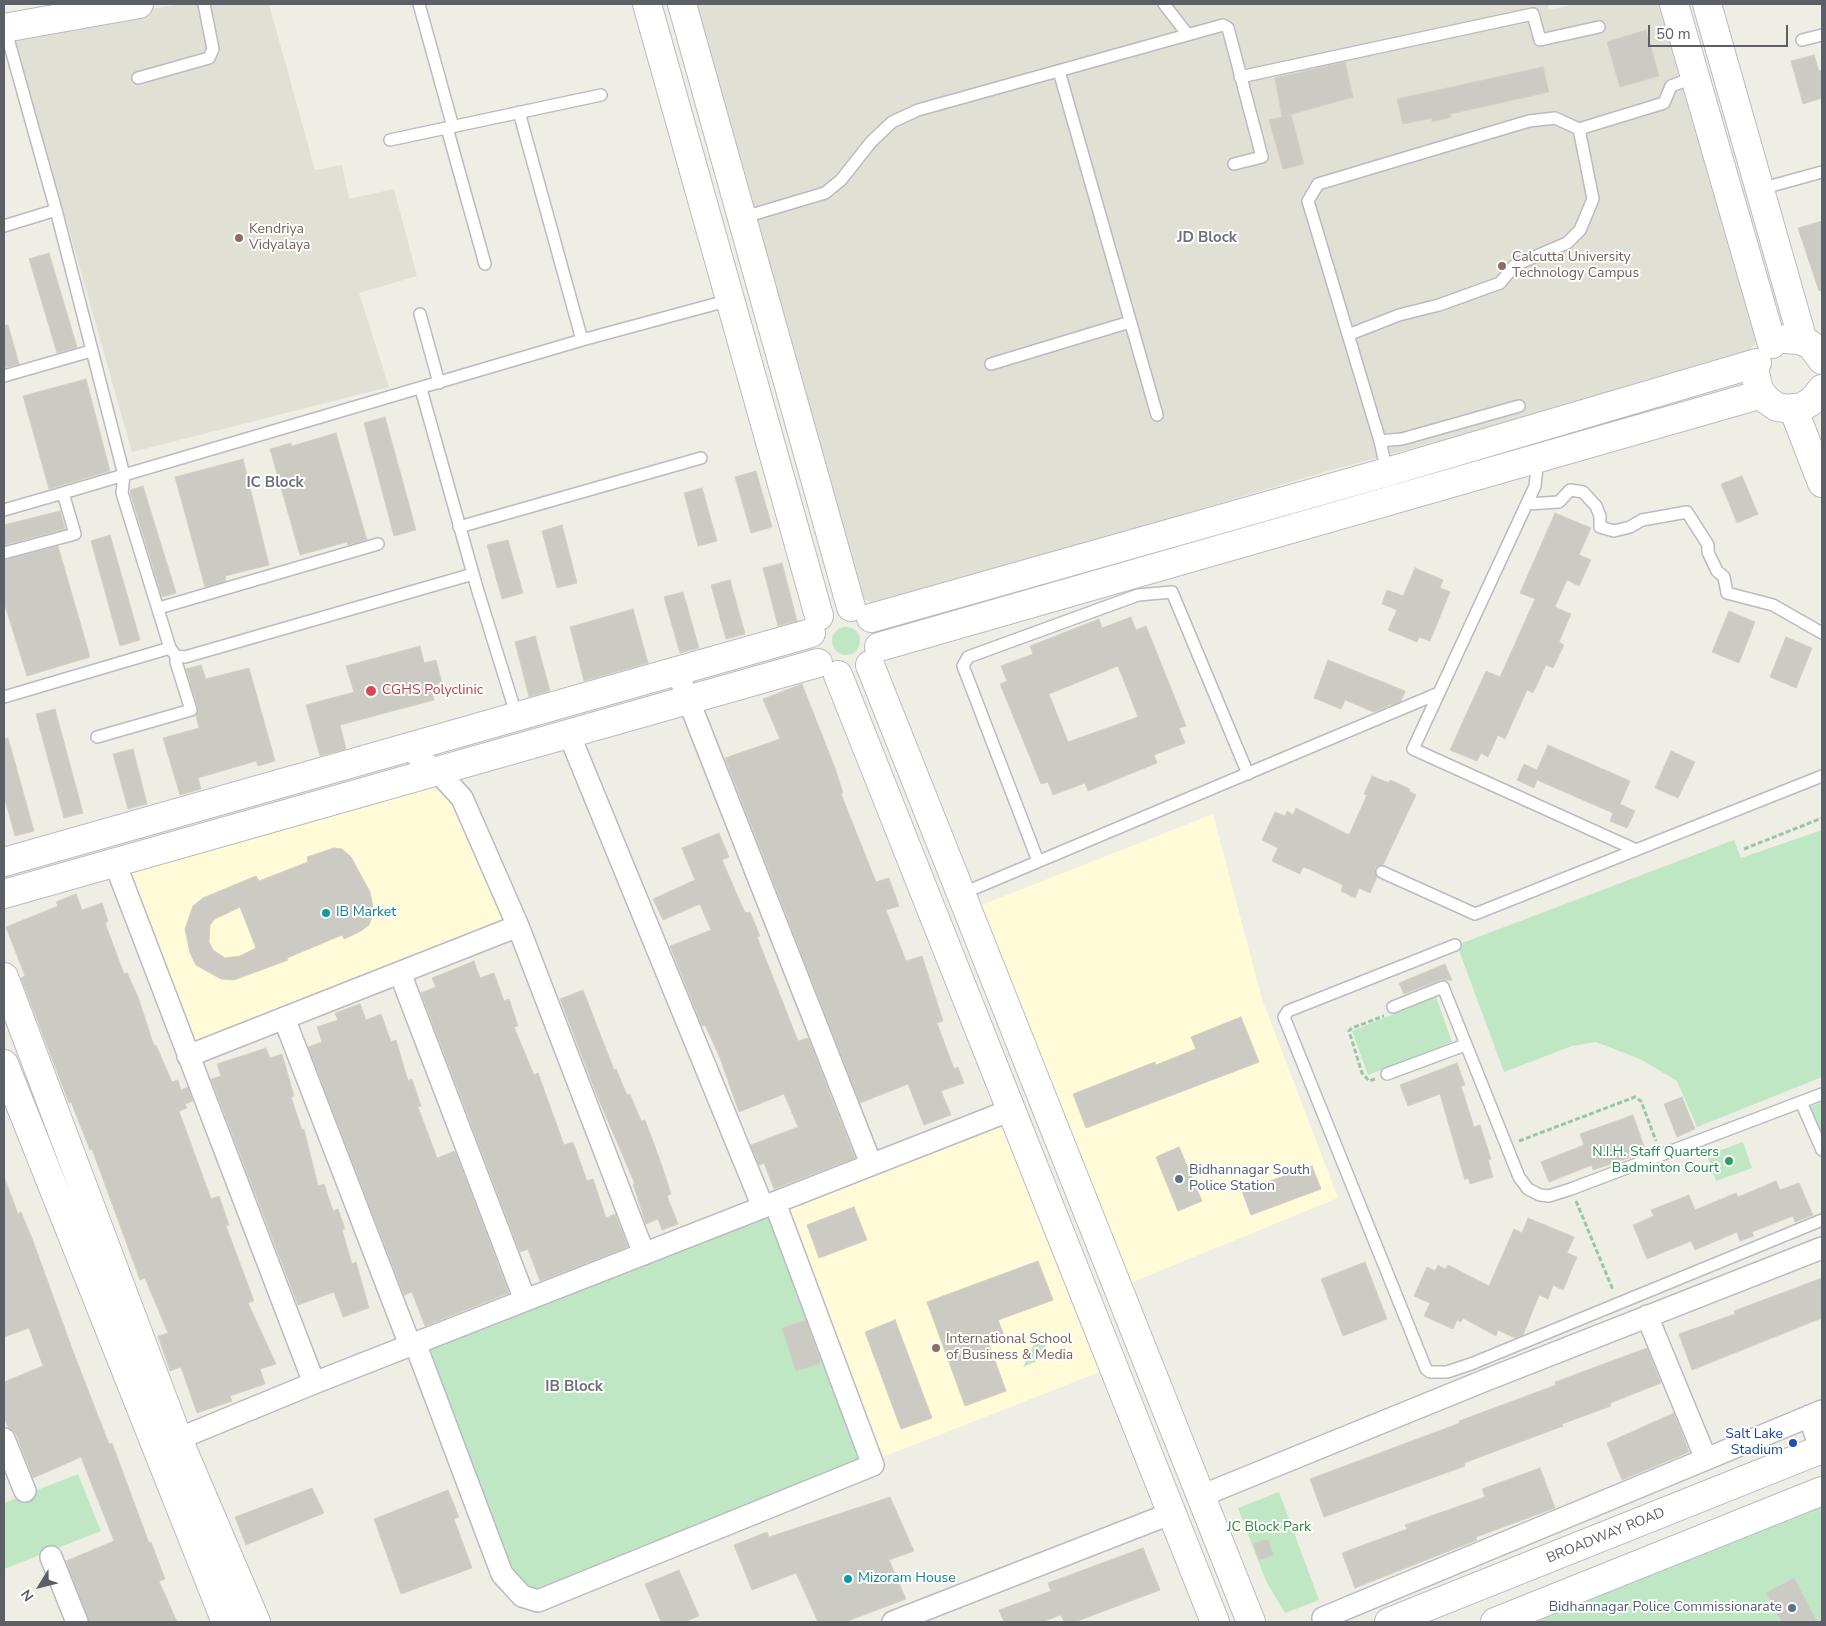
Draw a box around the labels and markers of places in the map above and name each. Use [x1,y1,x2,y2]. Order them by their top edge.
place label: Kendriya Vidyalaya [249,222,311,254]
marker: Kendriya Vidyalaya [233,232,245,244]
place label: Calcutta University Technology Campus [1512,250,1639,282]
marker: Calcutta University Technology Campus [1496,260,1508,272]
place label: CGHS Polyclinic [382,683,483,699]
marker: CGHS Polyclinic [364,684,378,698]
place label: IB Market [336,905,396,921]
marker: IB Market [320,907,332,919]
place label: N.I.H. Staff Quarters Badminton Court [1592,1145,1719,1178]
marker: N.I.H. Staff Quarters Badminton Court [1723,1155,1735,1167]
place label: Bidhannagar South Police Station [1189,1163,1310,1196]
marker: Bidhannagar South Police Station [1173,1173,1185,1185]
place label: International School of Business & Media [946,1332,1073,1364]
marker: International School of Business & Media [930,1342,942,1354]
place label: Salt Lake Stadium [1725,1427,1783,1460]
marker: Salt Lake Stadium [1787,1437,1799,1449]
place label: Mizoram House [858,1571,956,1587]
marker: Mizoram House [842,1573,854,1585]
place label: Bidhannagar Police Commissionarate [1549,1600,1782,1616]
marker: Bidhannagar Police Commissionarate [1786,1602,1798,1614]

